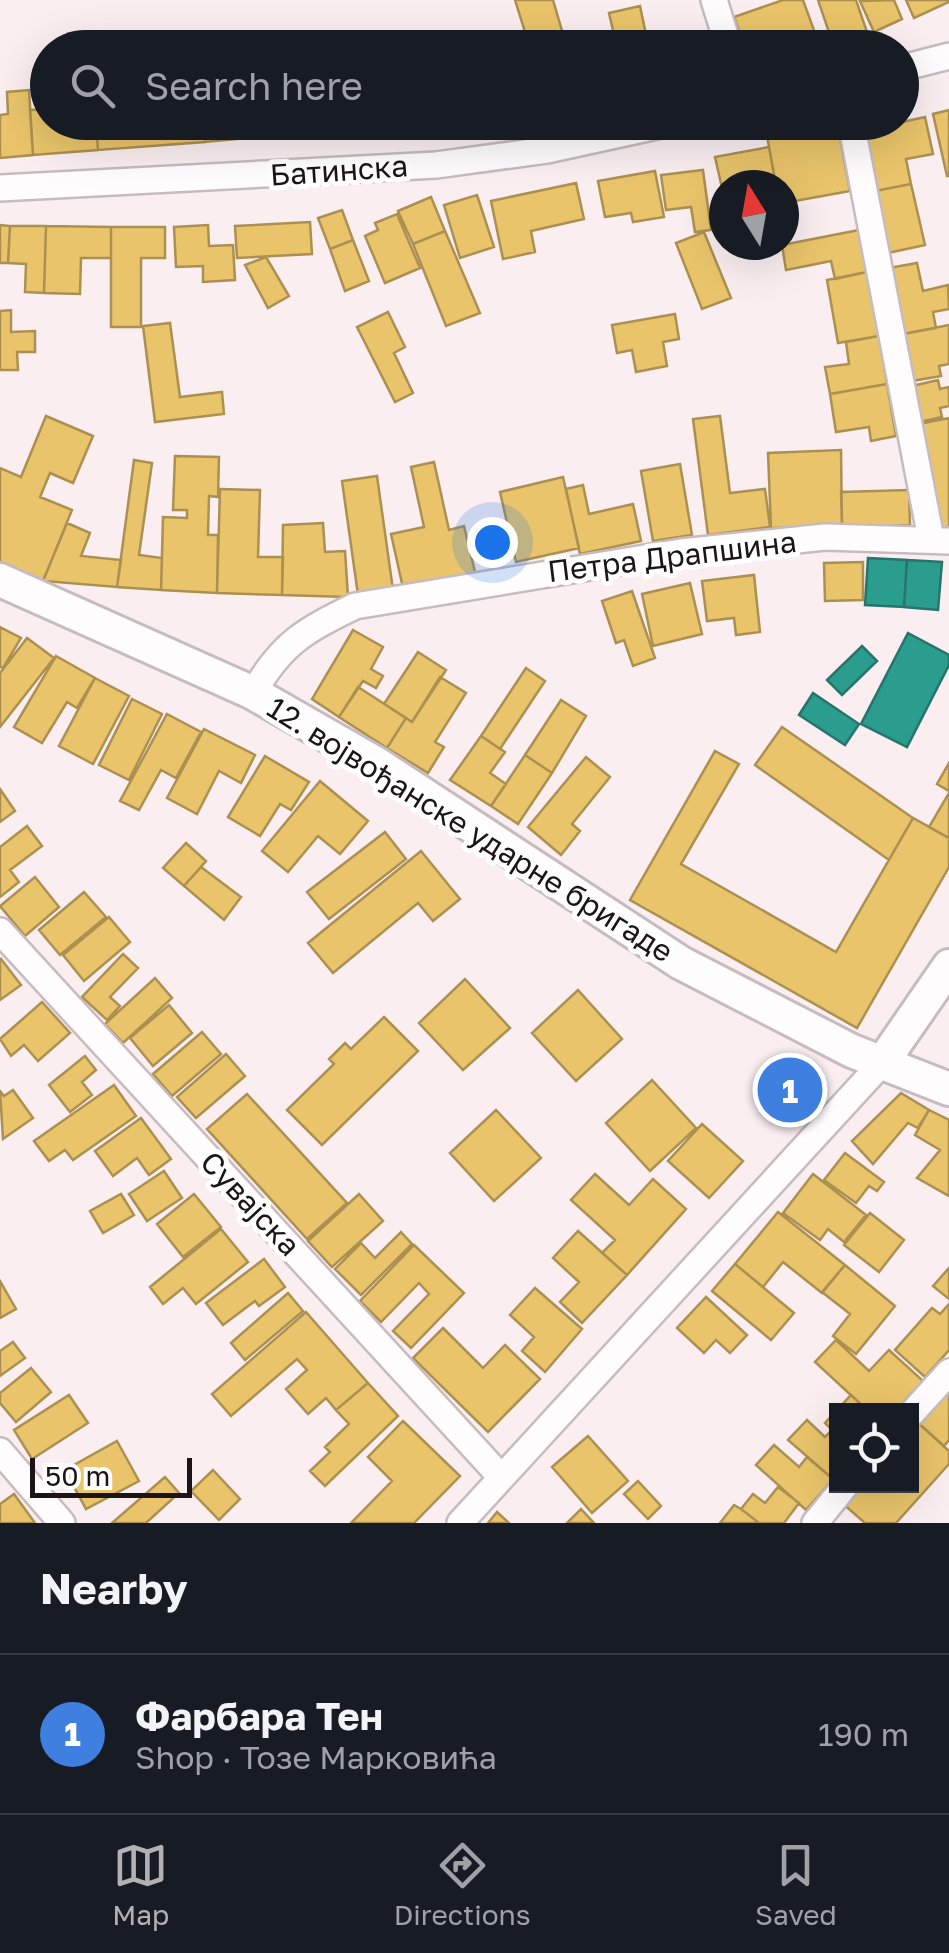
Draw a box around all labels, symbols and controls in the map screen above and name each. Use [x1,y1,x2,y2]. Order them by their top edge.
search box [30,30,919,140]
icon: search [65,58,120,113]
text: Search here [145,63,363,108]
street label: Батинска [269,147,409,193]
north arrow [709,170,799,260]
your location [467,517,518,568]
street label: Петра Драпшина [545,523,798,589]
street label: 12. војвођанске ударне бригаде [261,689,680,969]
pin: 1 [758,1052,822,1128]
street label: Сувајска [193,1144,308,1263]
map controls [829,1403,919,1493]
button: locate [829,1403,919,1493]
scale bar [30,1453,192,1498]
text: 50 m [45,1459,110,1492]
text: Nearby [40,1563,188,1613]
text: Фарбара Тен [135,1693,383,1738]
text: 1 [64,1715,81,1753]
text: 190 m [818,1715,909,1753]
text: Shop · Тозе Марковића [135,1738,497,1776]
tab: Map [112,1838,169,1931]
tab: Directions [394,1838,531,1931]
tab: Saved [755,1838,837,1931]

